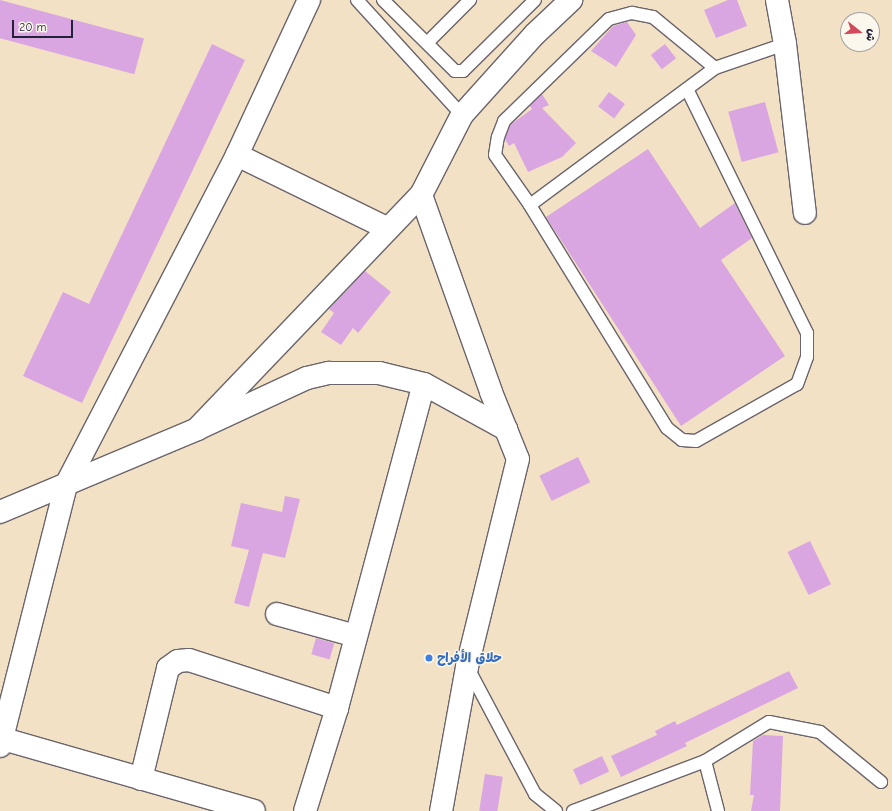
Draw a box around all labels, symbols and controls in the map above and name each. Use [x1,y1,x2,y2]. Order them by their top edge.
scale bar [14,12,75,38]
north arrow [840,12,880,52]
text: 20 m [19,20,47,34]
text: ش [863,28,879,43]
place label: حلاق الأفراح [437,650,502,666]
marker: حلاق الأفراح [424,653,434,663]

